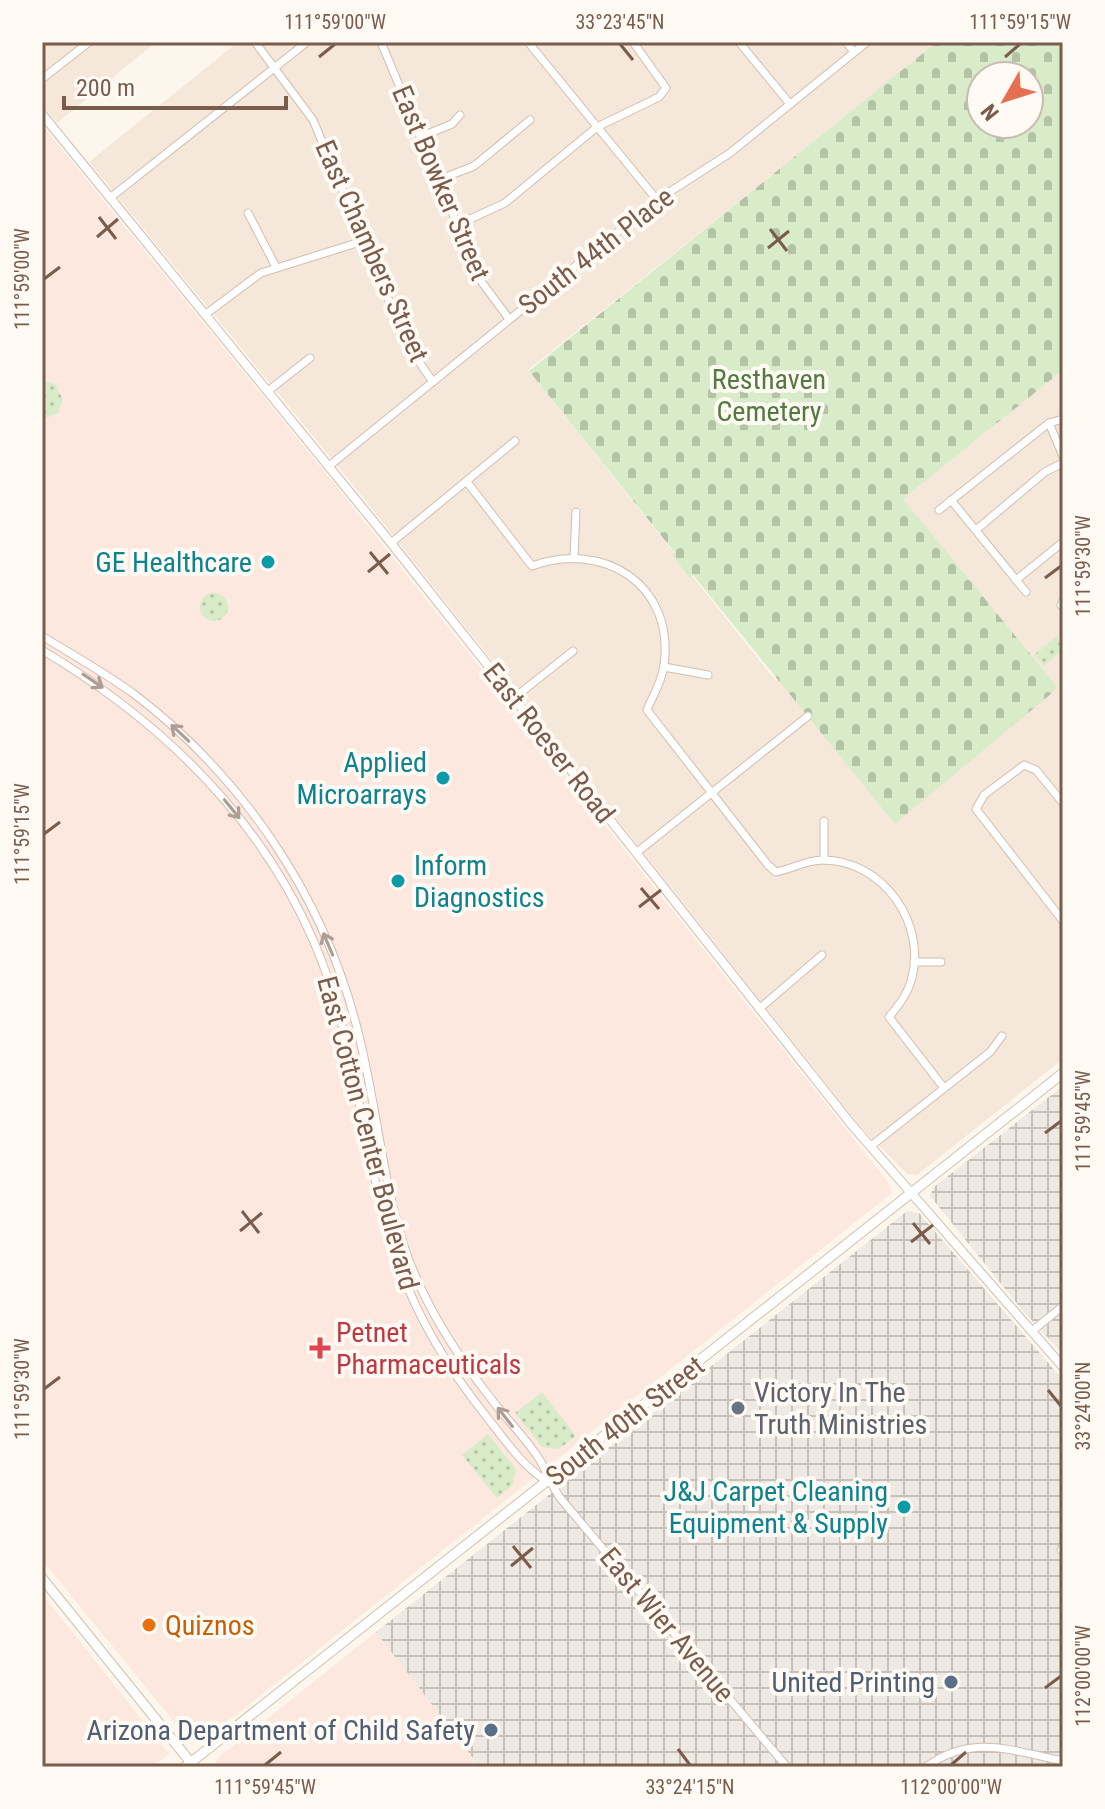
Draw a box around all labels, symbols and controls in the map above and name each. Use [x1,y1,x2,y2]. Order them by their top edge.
text: 111°59'00"W [284,10,386,34]
text: 33°23'45"N [575,10,665,34]
text: 111°59'15"W [969,10,1071,34]
scale bar [64,60,286,110]
north arrow [965,60,1045,140]
text: 200 m [76,74,135,102]
street label: East Bowker Street [385,81,497,285]
text: N [976,99,1004,125]
street label: East Chambers Street [308,135,436,367]
street label: South 44th Place [512,180,680,322]
text: 111°59'00"W [10,228,34,330]
park label: Resthaven Cemetery [712,363,826,428]
text: 111°59'30"W [1071,515,1095,617]
place label: GE Healthcare [95,546,252,579]
marker: GE Healthcare [259,553,277,571]
street label: East Roeser Road [476,656,622,830]
one-way arrow [82,673,104,690]
one-way arrow [170,724,190,743]
place label: Applied Microarrays [297,746,427,811]
marker: Applied Microarrays [434,769,452,787]
text: 111°59'15"W [10,783,34,885]
one-way arrow [223,798,241,819]
place label: Inform Diagnostics [414,849,544,914]
marker: Inform Diagnostics [389,872,407,890]
one-way arrow [320,932,334,957]
street label: East Cotton Center Boulevard [310,972,426,1294]
text: 111°59'45"W [1071,1070,1095,1172]
place label: Petnet Pharmaceuticals [336,1316,521,1381]
text: 111°59'30"W [10,1338,34,1440]
marker: Petnet Pharmaceuticals [311,1339,329,1357]
street label: South 40th Street [539,1349,711,1493]
text: 33°24'00"N [1071,1361,1095,1451]
place label: Victory In The Truth Ministries [754,1376,927,1441]
marker: Victory In The Truth Ministries [729,1399,747,1417]
one-way arrow [497,1407,514,1428]
place label: J&J Carpet Cleaning Equipment & Supply [664,1475,888,1540]
marker: J&J Carpet Cleaning Equipment & Supply [895,1498,913,1516]
street label: East Wier Avenue [593,1541,741,1709]
place label: Quiznos [165,1609,254,1642]
marker: Quiznos [140,1616,158,1634]
text: 112°00'00"W [1071,1625,1095,1727]
place label: United Printing [771,1666,935,1699]
marker: United Printing [942,1673,960,1691]
place label: Arizona Department of Child Safety [87,1714,475,1747]
marker: Arizona Department of Child Safety [482,1721,500,1739]
text: 111°59'45"W [214,1775,316,1799]
text: 33°24'15"N [645,1775,735,1799]
text: 112°00'00"W [900,1775,1002,1799]

